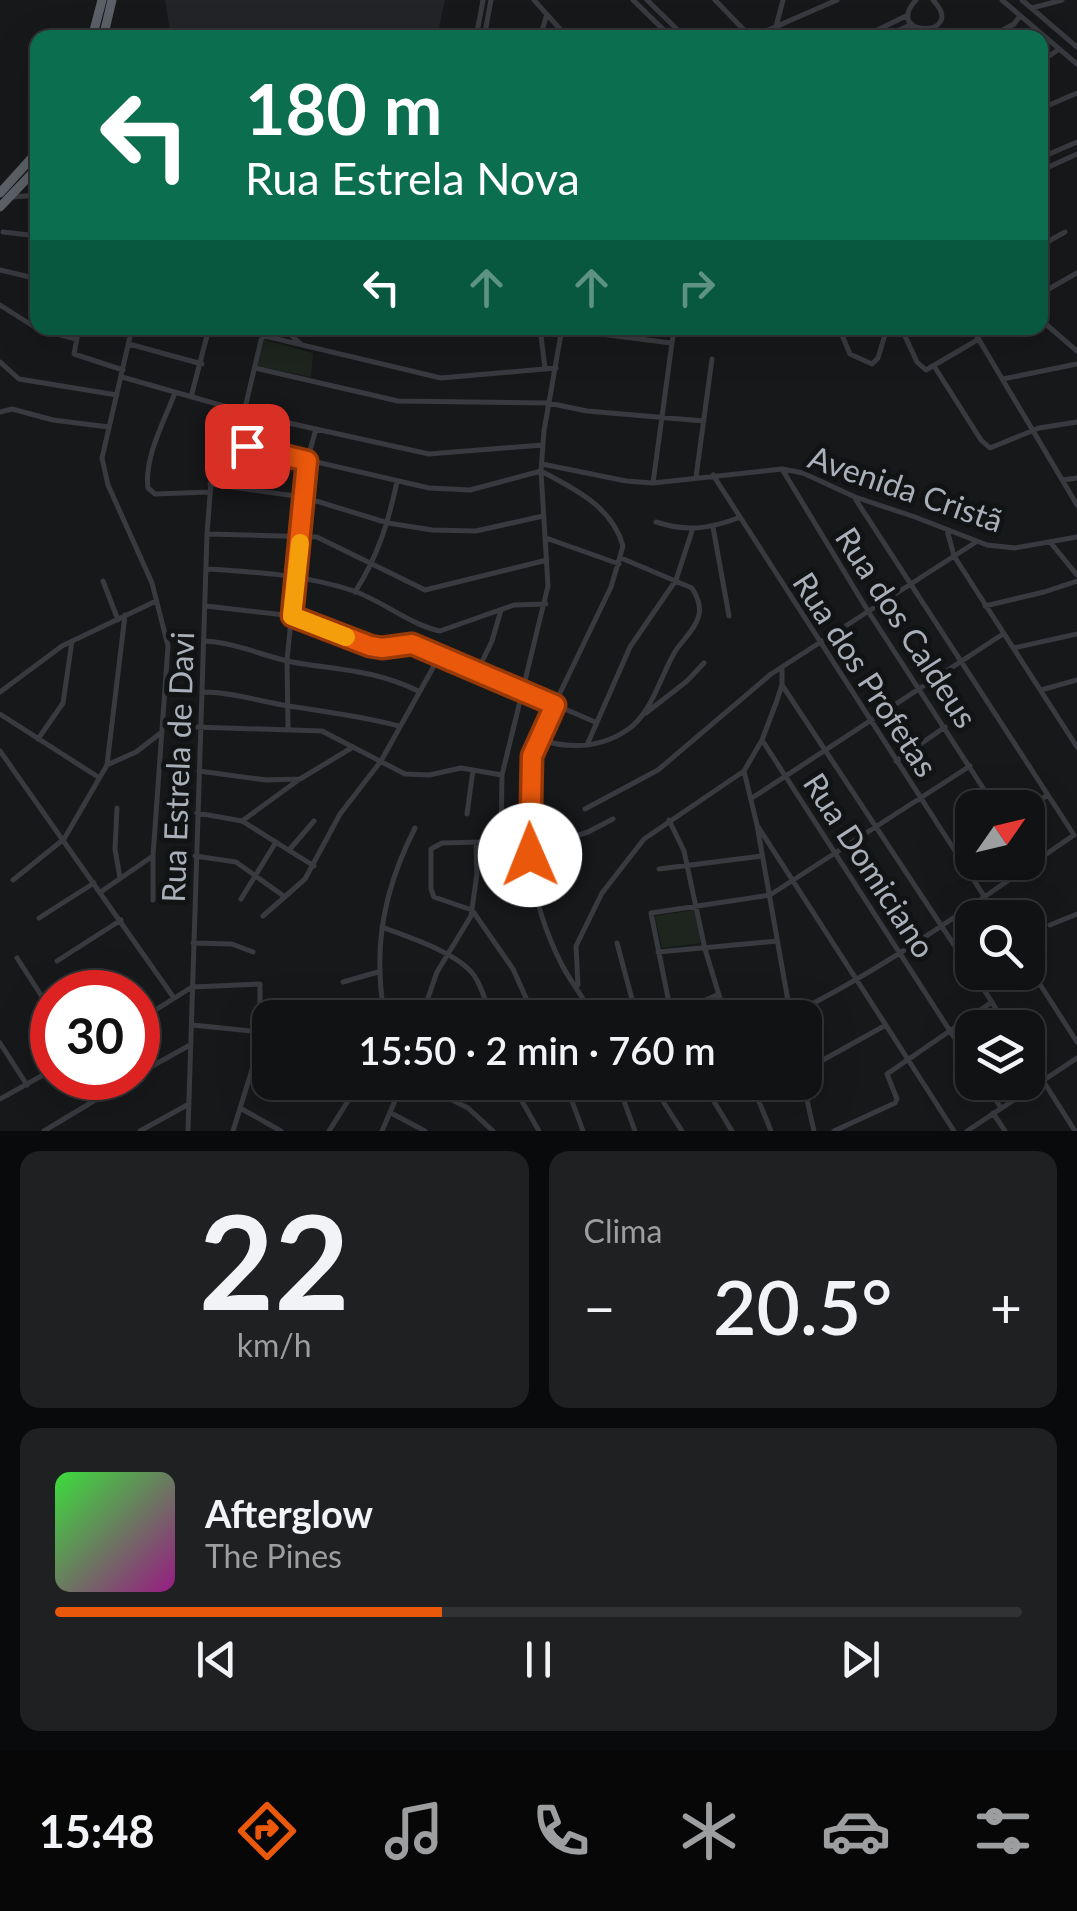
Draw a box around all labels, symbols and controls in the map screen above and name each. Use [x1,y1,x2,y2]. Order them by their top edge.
text: 180 m [245,66,442,150]
icon: left [80,70,210,200]
text: Rua Estrela Nova [245,151,580,205]
icon: left [354,260,409,315]
icon: ahead [459,260,514,315]
icon: ahead [564,260,619,315]
icon: right [669,260,724,315]
pin [205,404,290,489]
icon: arrive [220,419,275,474]
street label: Avenida Cristã [804,437,1008,539]
street label: Rua dos Caldeus [828,520,986,734]
street label: Rua dos Profetas [785,564,947,784]
street label: Rua Estrela de Davi [153,631,201,903]
street label: Rua Domiciano [796,765,944,965]
north arrow [955,790,1045,880]
map controls [955,790,1045,1100]
position arrow [478,803,582,907]
button: search [955,900,1045,990]
speed limit sign: 30 [30,970,160,1100]
button: layers [955,1010,1045,1100]
text: 15:50 · 2 min · 760 m [359,1027,715,1073]
text: 22 [199,1182,350,1338]
text: Clima [584,1211,662,1250]
text: 20.5° [713,1261,892,1351]
text: − [584,1274,615,1340]
text: + [990,1274,1022,1340]
text: km/h [237,1325,312,1364]
text: Afterglow [205,1490,373,1536]
text: The Pines [205,1536,342,1575]
icon: previous [189,1632,244,1687]
icon: pause [511,1632,566,1687]
icon: next [833,1632,888,1687]
icon: directions [232,1796,302,1866]
icon: music [379,1796,449,1866]
icon: phone [526,1796,596,1866]
icon: climate [674,1796,744,1866]
icon: car [821,1796,891,1866]
icon: filters [968,1796,1038,1866]
text: 15:48 [39,1804,155,1858]

